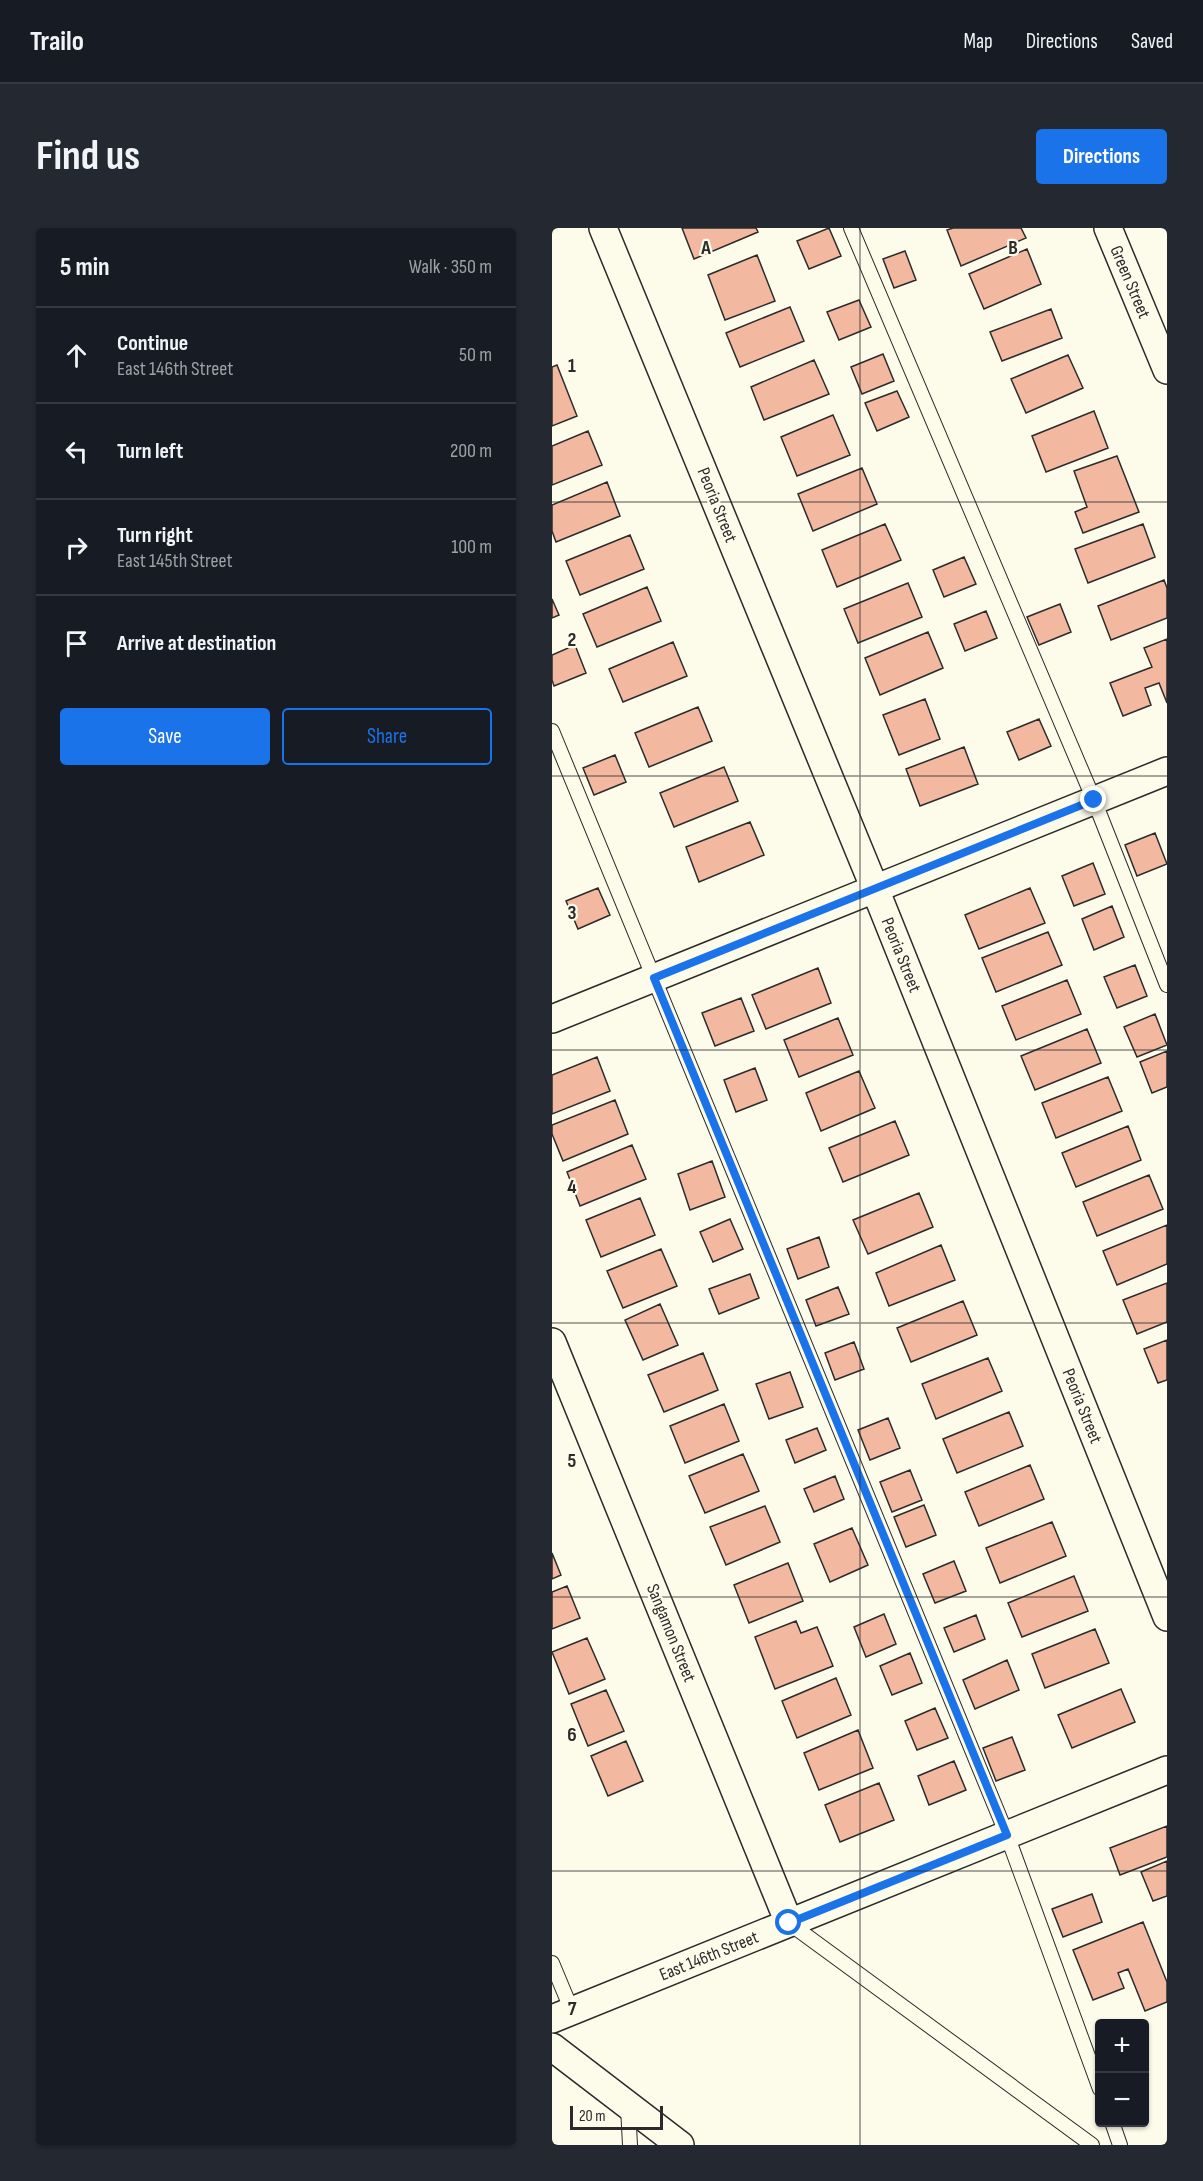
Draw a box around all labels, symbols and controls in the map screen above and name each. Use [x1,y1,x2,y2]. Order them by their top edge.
text: Trailo [30,25,84,58]
text: Map [963,29,993,54]
text: Directions [1026,29,1098,54]
text: Saved [1131,29,1173,54]
button: Directions [1036,129,1167,184]
text: Find us [36,131,140,182]
text: A [700,236,711,260]
text: B [1008,236,1018,260]
street label: Green Street [1105,242,1155,322]
text: 5 min [60,252,110,283]
text: Walk · 350 m [409,255,492,279]
text: Continue [117,330,188,357]
icon: ahead [60,339,93,372]
text: 50 m [459,343,492,367]
text: 1 [568,354,576,378]
text: East 146th Street [117,357,233,381]
icon: left [60,435,93,468]
text: Turn left [117,438,183,465]
text: 200 m [450,439,492,463]
street label: Peoria Street [693,465,742,546]
text: Turn right [117,522,193,549]
icon: right [60,531,93,564]
text: 100 m [451,535,492,559]
text: East 145th Street [117,549,233,573]
icon: arrive [60,627,93,660]
text: 2 [568,628,576,652]
text: Arrive at destination [117,630,276,657]
button: Save [60,708,270,765]
button: Share [282,708,492,765]
route end [1080,786,1106,812]
text: 3 [568,901,577,925]
street label: Peoria Street [877,915,926,996]
text: 4 [567,1175,577,1199]
street label: Peoria Street [1058,1366,1107,1447]
text: 5 [568,1449,577,1473]
street label: Sangamon Street [642,1581,700,1686]
text: 6 [567,1723,577,1747]
route start [775,1909,801,1935]
street label: East 146th Street [657,1926,762,1985]
text: 7 [568,1997,577,2021]
map controls [1095,2019,1149,2127]
button: + [1095,2019,1149,2073]
button: − [1095,2073,1149,2127]
scale bar [570,2103,663,2130]
text: 20 m [579,2107,606,2126]

